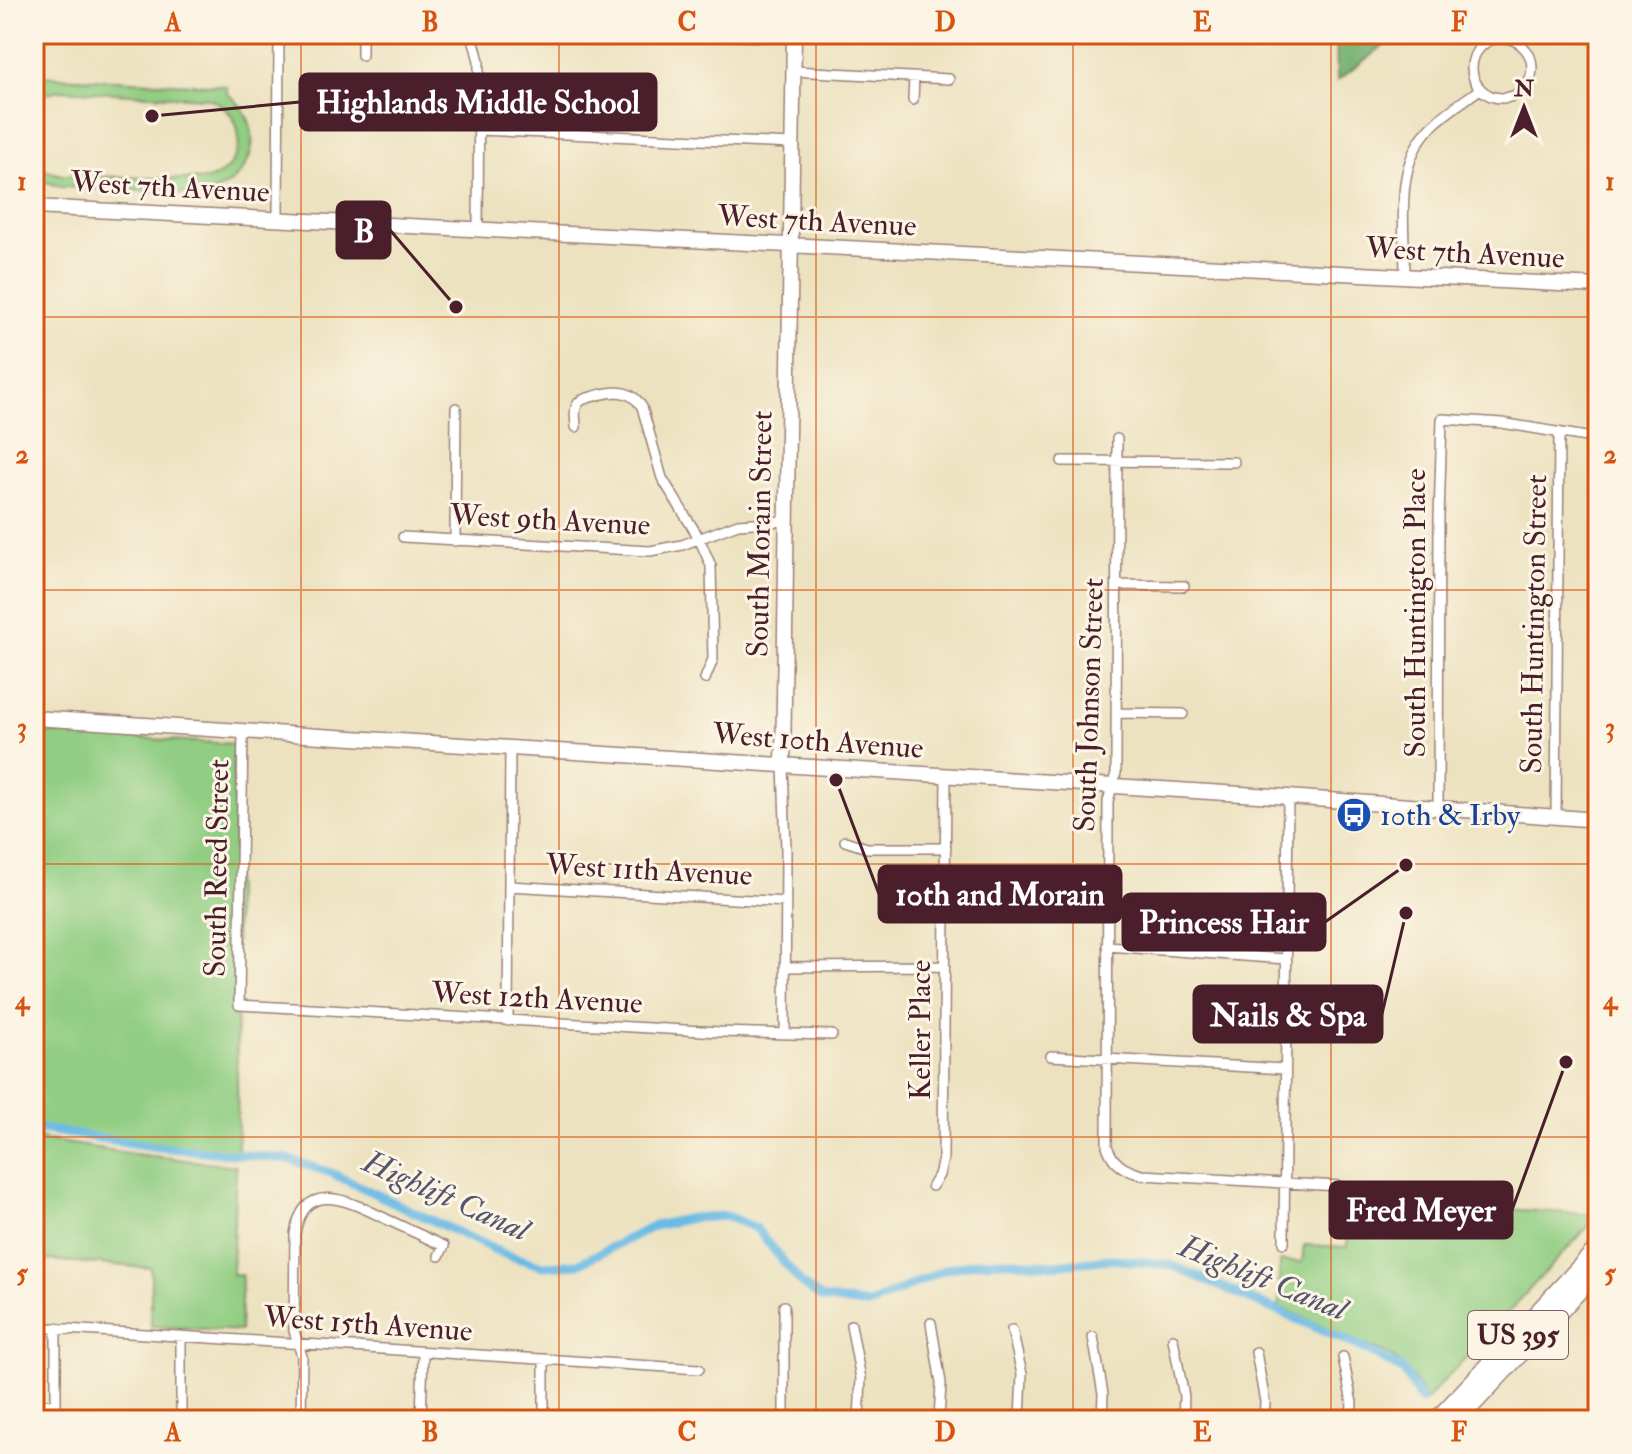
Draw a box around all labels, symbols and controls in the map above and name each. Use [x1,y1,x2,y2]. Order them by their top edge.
text: A [164,7,182,39]
text: B [421,7,439,39]
text: C [677,7,697,39]
text: D [934,7,956,39]
text: E [1193,7,1212,39]
text: F [1451,7,1468,39]
north arrow [1484,68,1564,148]
callout: Highlands Middle School [300,74,656,130]
text: N [1513,75,1534,103]
text: Highlands Middle School [316,83,641,123]
street label: West 7th Avenue [69,163,270,211]
text: 1 [17,166,27,198]
text: 1 [1605,166,1615,198]
street label: West 7th Avenue [716,197,917,245]
callout: B [337,202,390,258]
text: B [354,212,374,252]
street label: West 7th Avenue [1364,229,1565,277]
street label: South Morain Street [739,410,781,658]
text: 2 [15,439,29,471]
text: 2 [1603,439,1617,471]
street label: South Huntington Place [1397,468,1434,758]
street label: South Huntington Street [1513,474,1555,774]
street label: West 9th Avenue [448,496,651,544]
street label: South Johnson Street [1066,577,1112,833]
text: 3 [17,712,27,744]
text: 3 [1605,712,1615,744]
street label: West 10th Avenue [710,715,925,767]
street label: South Reed Street [197,758,237,977]
bus stop icon: 10th & Irby [1335,796,1373,834]
place label: 10th & Irby [1380,797,1521,834]
street label: West 11th Avenue [544,846,753,894]
callout: 10th and Morain [879,866,1121,922]
text: 10th and Morain [895,875,1105,915]
callout: Princess Hair [1123,894,1325,950]
text: Princess Hair [1139,903,1310,943]
street label: Keller Place [902,960,939,1100]
street label: West 12th Avenue [430,974,643,1022]
text: 4 [14,985,31,1017]
text: 4 [1602,985,1619,1017]
callout: Nails & Spa [1194,986,1382,1042]
text: Nails & Spa [1209,996,1367,1036]
water label: Highlift Canal [355,1141,537,1251]
callout: Fred Meyer [1330,1182,1512,1238]
text: Fred Meyer [1346,1191,1497,1231]
water label: Highlift Canal [1171,1225,1355,1331]
text: 5 [16,1258,28,1290]
text: 5 [1604,1258,1616,1290]
street label: West 15th Avenue [261,1298,474,1350]
road number: US 395 [1468,1311,1568,1359]
text: A [164,1417,182,1449]
text: B [421,1417,439,1449]
text: C [677,1417,697,1449]
text: D [934,1417,956,1449]
text: E [1193,1417,1212,1449]
text: F [1451,1417,1468,1449]

